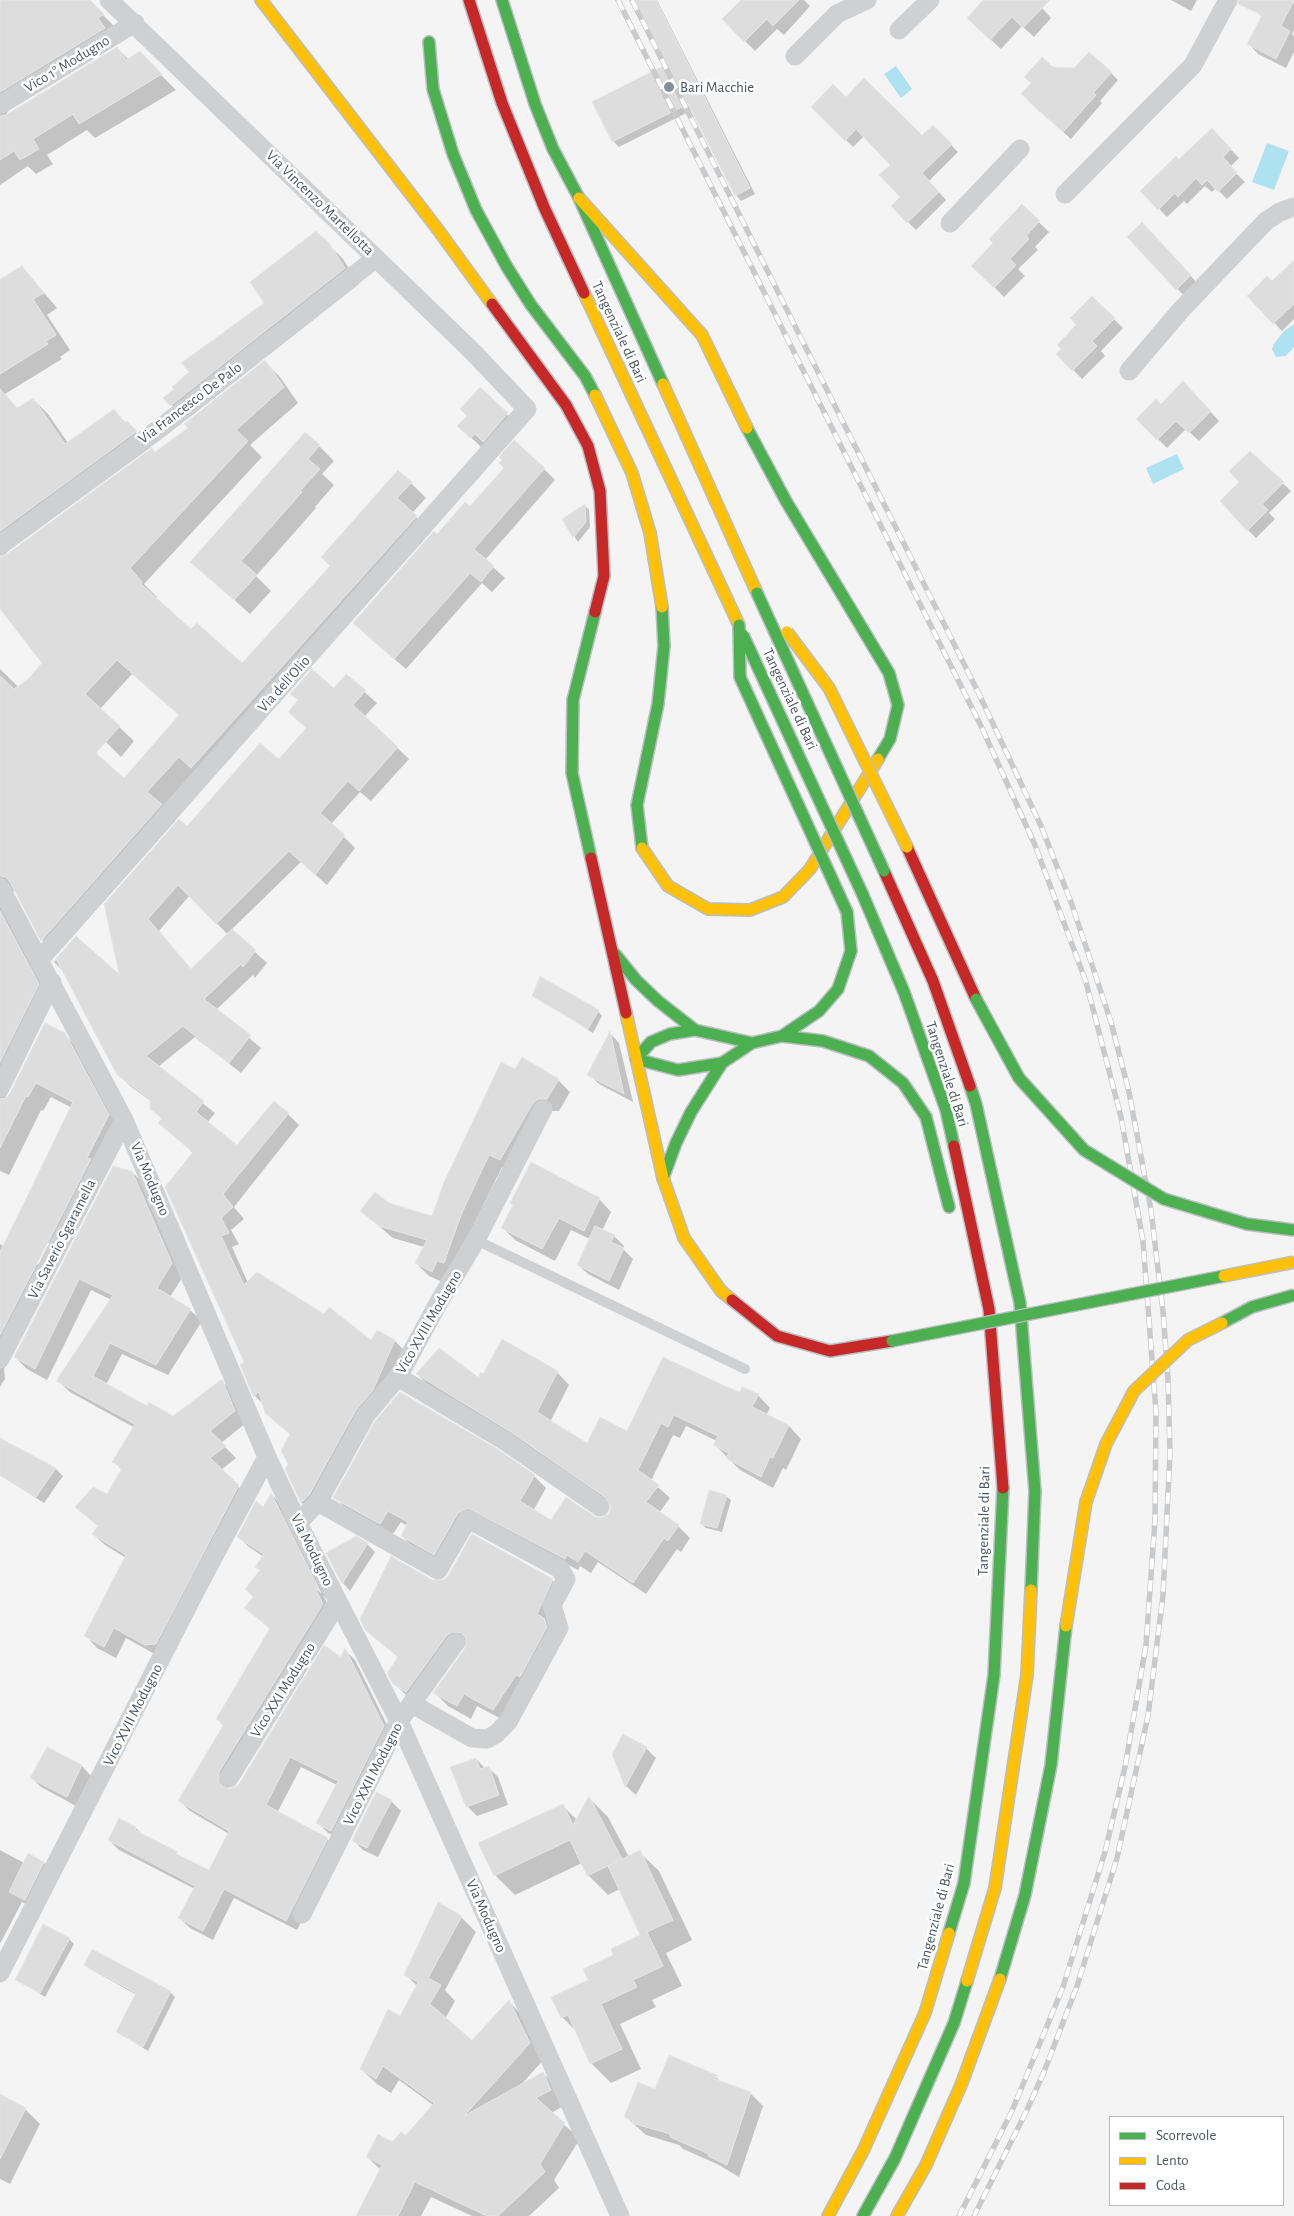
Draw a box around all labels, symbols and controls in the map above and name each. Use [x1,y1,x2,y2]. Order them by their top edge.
street label: Vico 1° Modugno [21,31,113,97]
place label: Bari Macchie [680,78,754,96]
marker: Bari Macchie [662,80,676,94]
street label: Via Vincenzo Martellotta [262,147,378,259]
street label: Tangenziale di Bari [588,278,650,386]
street label: Via Francesco De Palo [135,358,245,448]
street label: Tangenziale di Bari [759,645,821,753]
street label: Via dell'Olio [254,652,314,716]
street label: Tangenziale di Bari [921,1019,973,1129]
street label: Via Modugno [126,1139,174,1219]
street label: Via Saverio Sgaramella [24,1176,100,1302]
street label: Vico XVIII Modugno [392,1267,466,1377]
street label: Tangenziale di Bari [974,1466,994,1576]
street label: Via Modugno [287,1511,337,1589]
street label: Vico XXI Modugno [247,1639,319,1741]
street label: Vico XVII Modugno [99,1661,167,1769]
street label: Vico XXII Modugno [339,1720,407,1828]
street label: Tangenziale di Bari [913,1862,959,1972]
street label: Via Modugno [462,1877,510,1955]
legend [1109,2116,1284,2206]
text: Scorrevole [1156,2128,1216,2143]
text: Lento [1156,2153,1189,2168]
text: Coda [1156,2178,1186,2193]

